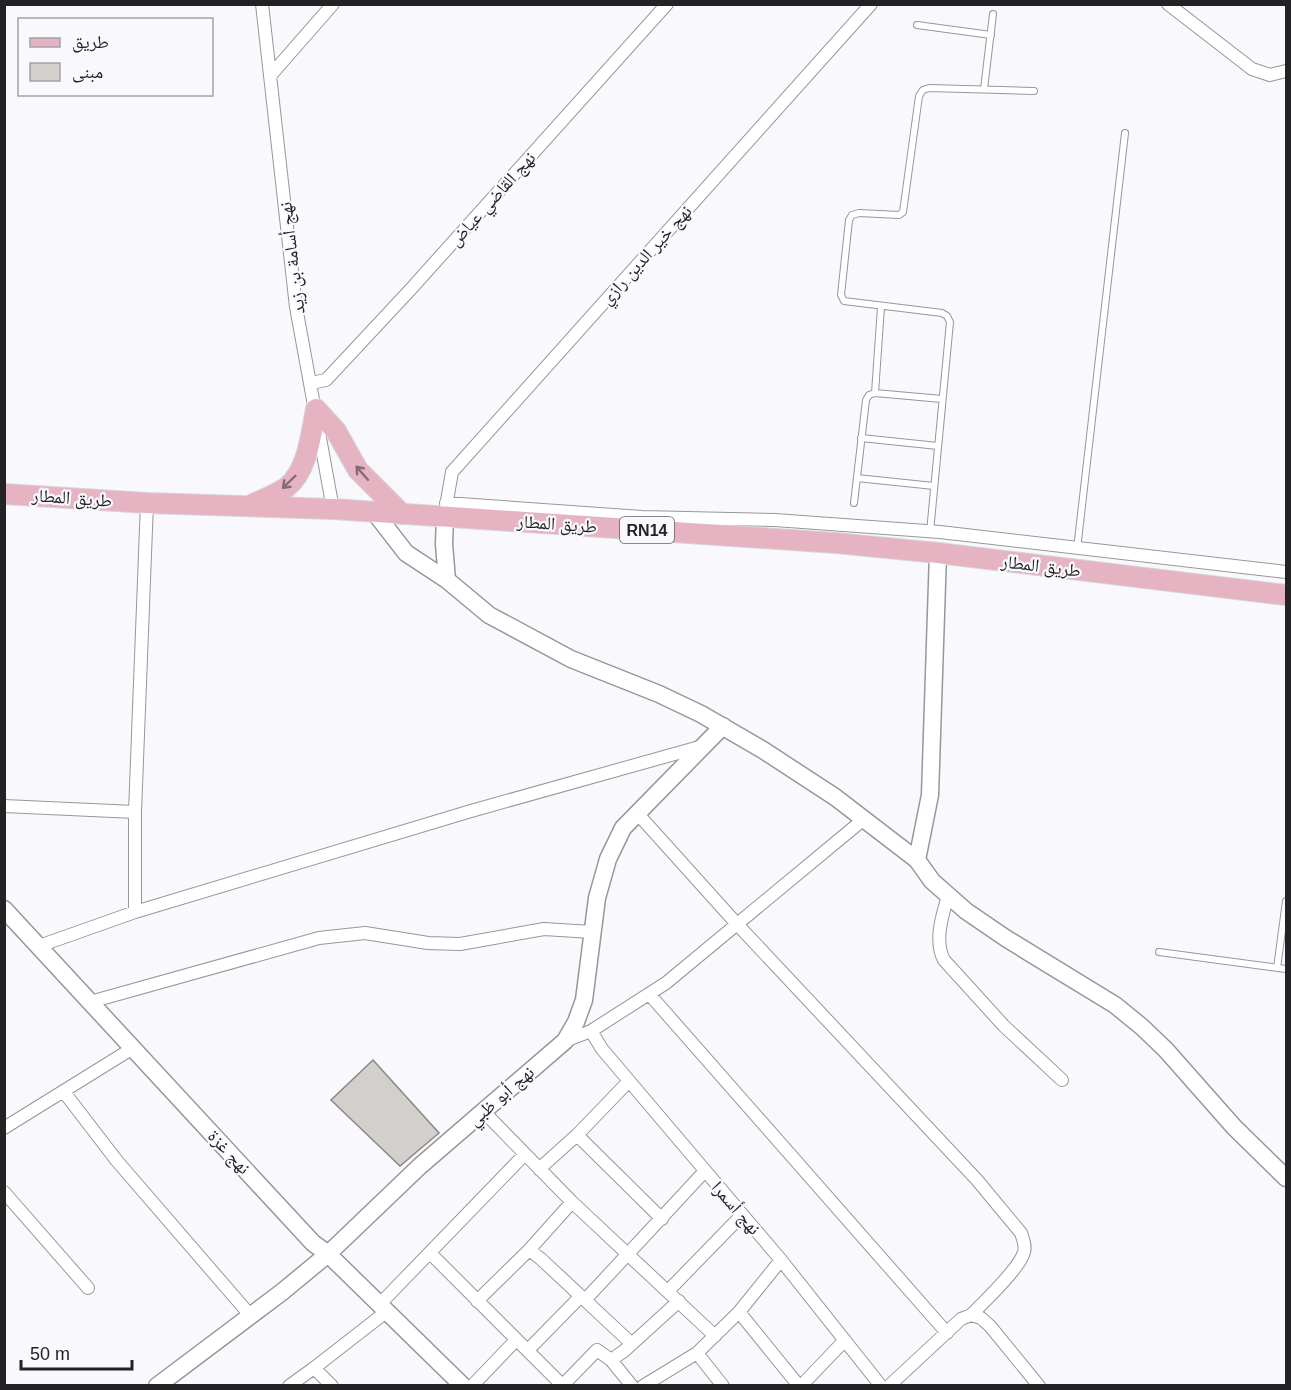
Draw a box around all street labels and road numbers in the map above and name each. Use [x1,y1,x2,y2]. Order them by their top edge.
street label: نهج القاضي عياض [444,148,543,253]
street label: نهج أسامة بن زيد [274,200,311,315]
street label: نهج خير الدين رازي [596,201,699,312]
street label: طريق المطار [30,485,113,512]
street label: طريق المطار [515,511,598,538]
road number: RN14 [620,517,674,543]
street label: طريق المطار [999,551,1082,582]
street label: نهج أبو ظبي [463,1061,541,1134]
street label: نهج غزة [202,1126,254,1179]
street label: نهج أسمرا [706,1177,765,1240]

